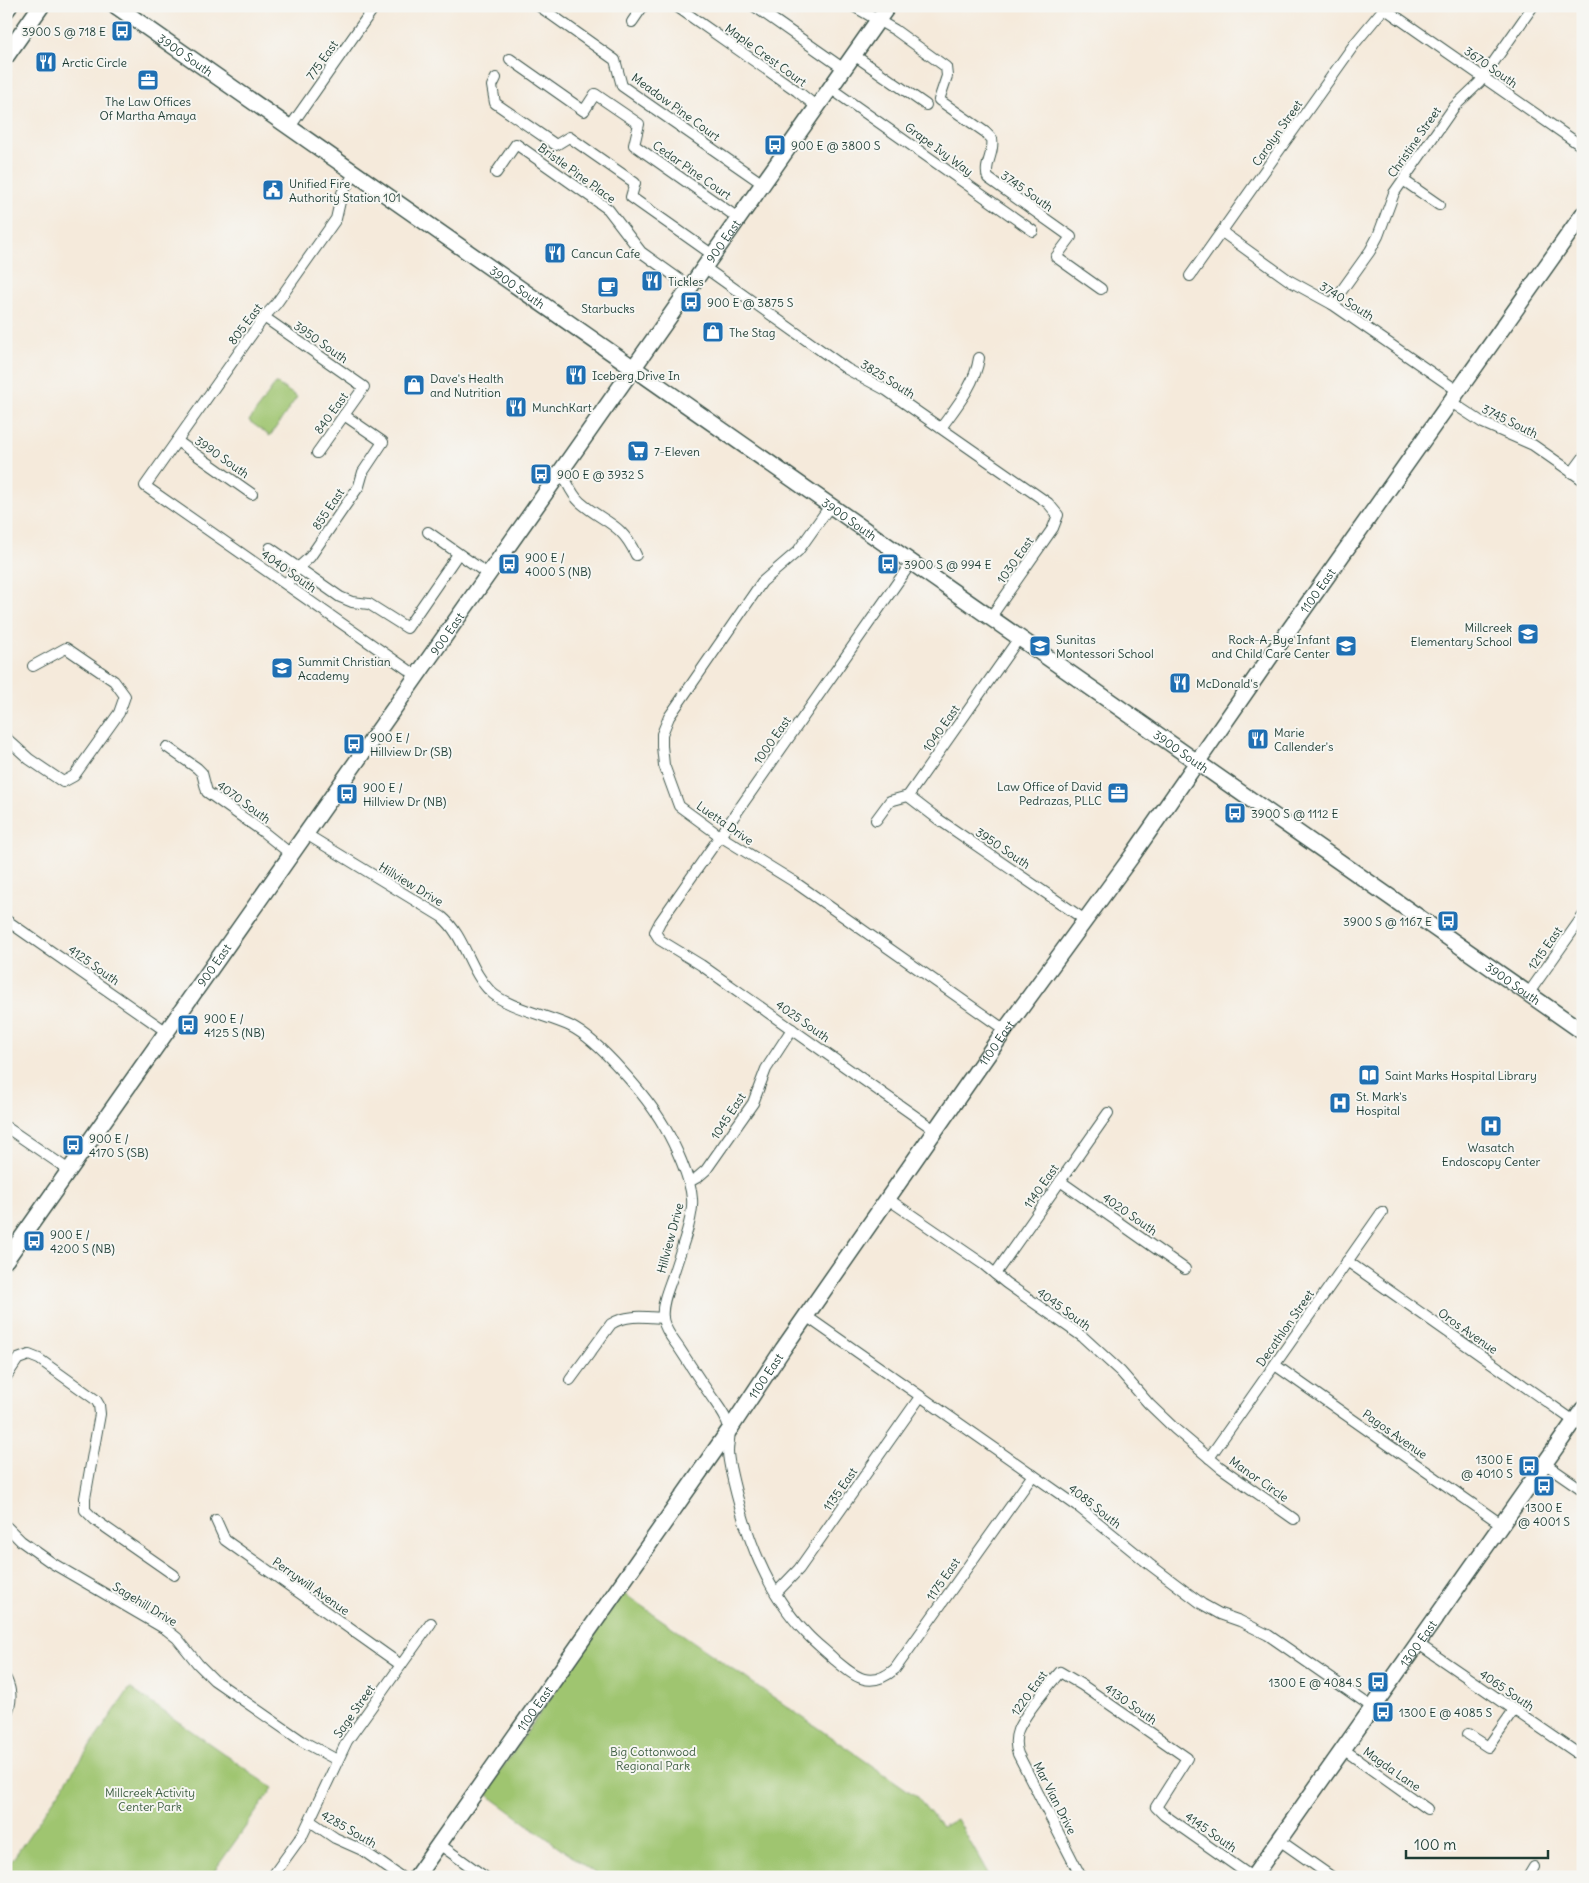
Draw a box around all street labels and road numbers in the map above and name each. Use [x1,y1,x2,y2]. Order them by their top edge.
street label: Maple Crest Court [722,20,810,90]
street label: 3900 South [155,30,216,79]
street label: 775 East [303,37,341,83]
street label: 3670 South [1461,43,1521,91]
street label: Meadow Pine Court [629,70,723,144]
street label: Carolyn Street [1249,97,1305,169]
street label: Christine Street [1384,104,1444,180]
street label: Grape Ivy Way [902,119,976,179]
street label: Cedar Pine Court [650,137,734,203]
street label: Bristle Pine Place [535,140,619,206]
street label: 3745 South [998,167,1056,215]
street label: 900 East [703,217,743,265]
street label: 3900 South [487,262,548,311]
street label: 3740 South [1317,278,1377,324]
street label: 805 East [225,300,265,348]
street label: 3950 South [291,318,351,366]
street label: 3825 South [858,356,918,402]
street label: 840 East [311,389,351,437]
street label: 3745 South [1480,401,1541,441]
street label: 3990 South [192,433,252,481]
street label: 855 East [309,485,347,533]
street label: 3900 South [819,495,880,543]
street label: 1030 East [994,534,1036,586]
street label: 4040 South [259,547,320,596]
street label: 1100 East [1296,565,1338,616]
street label: 900 East [426,609,467,658]
street label: 1040 East [919,702,963,754]
street label: 1000 East [750,713,794,767]
street label: 3900 South [1151,727,1212,776]
street label: 4070 South [214,778,274,827]
street label: Luetta Drive [694,798,756,848]
street label: 3950 South [973,824,1033,872]
street label: Hillview Drive [376,859,446,909]
street label: 1215 East [1525,924,1565,972]
street label: 900 East [193,940,234,989]
street label: 4125 South [65,942,123,988]
street label: 3900 South [1483,959,1544,1008]
street label: 4025 South [773,997,833,1045]
street label: 1100 East [975,1017,1017,1068]
street label: 1045 East [707,1090,749,1142]
street label: 1140 East [1020,1161,1062,1211]
street label: 4020 South [1100,1190,1160,1238]
street label: Hillview Drive [653,1201,687,1275]
street label: 4045 South [1034,1284,1094,1334]
street label: Decathlon Street [1253,1287,1317,1369]
street label: Oros Avenue [1435,1305,1501,1357]
street label: 1100 East [745,1350,786,1401]
street label: Pagos Avenue [1360,1406,1430,1462]
street label: Manor Circle [1227,1453,1291,1505]
street label: 1135 East [820,1464,860,1514]
street label: 4085 South [1066,1481,1124,1531]
street label: Perrywill Avenue [270,1554,352,1618]
street label: 1175 East [923,1555,963,1603]
street label: Sagehill Drive [110,1579,180,1629]
street label: 1300 East [1396,1617,1439,1669]
street label: 4065 South [1477,1666,1537,1714]
street label: 1220 East [1008,1668,1050,1718]
street label: 4130 South [1102,1680,1160,1728]
street label: Sage Street [330,1681,378,1741]
street label: 1100 East [513,1683,555,1734]
street label: Magda Lane [1360,1744,1424,1794]
street label: Mar Vian Drive [1030,1759,1080,1837]
street label: 4285 South [319,1807,379,1851]
street label: 4145 South [1182,1809,1240,1855]

